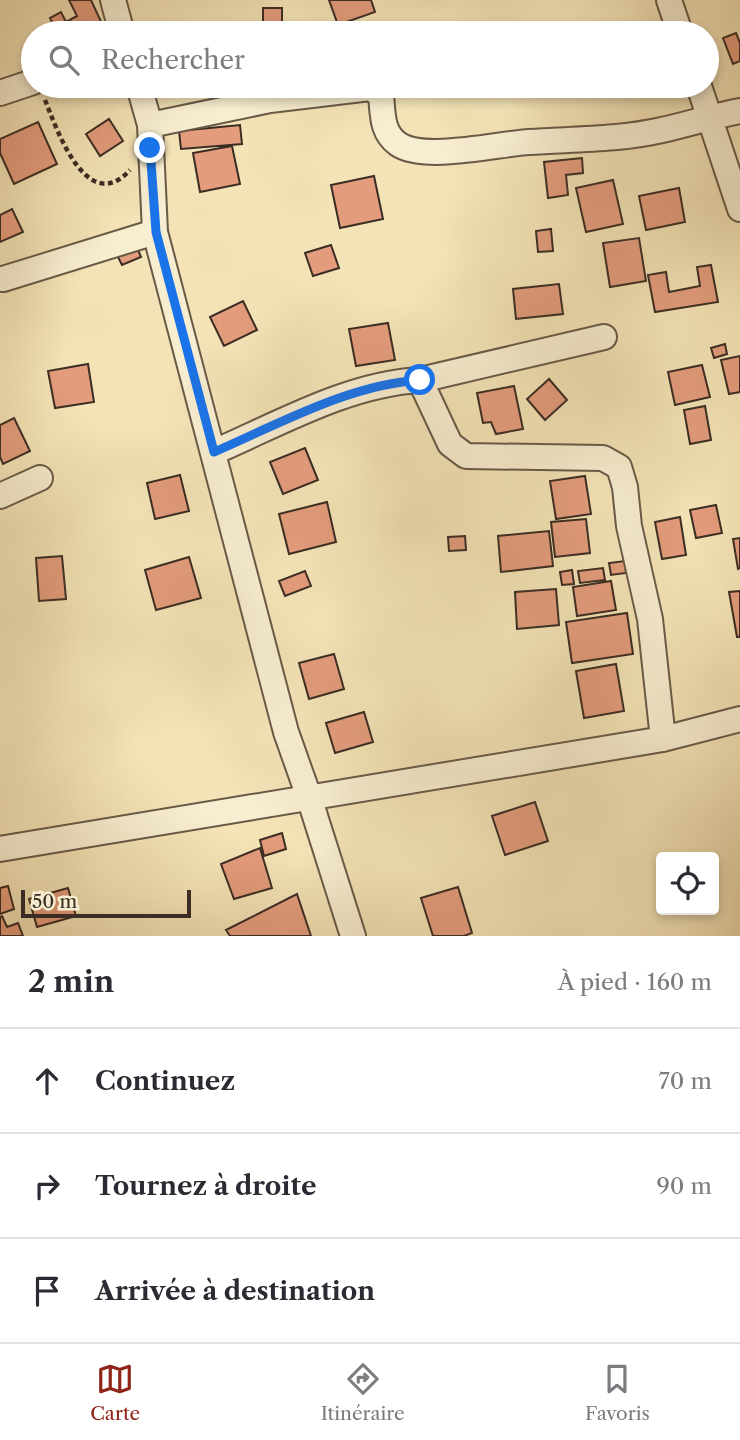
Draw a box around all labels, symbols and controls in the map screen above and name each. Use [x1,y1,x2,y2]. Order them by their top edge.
search box [21,21,719,98]
icon: search [45,41,83,79]
text: Rechercher [101,44,245,76]
route end [134,132,165,163]
route start [404,364,435,395]
map controls [656,852,719,915]
button: locate [656,852,719,915]
scale bar [21,887,191,919]
text: 50 m [32,890,77,913]
text: 2 min [28,963,114,1000]
text: À pied · 160 m [558,968,712,996]
icon: ahead [28,1062,66,1100]
text: Continuez [95,1065,235,1097]
text: 70 m [659,1067,712,1095]
icon: right [28,1167,66,1205]
text: Tournez à droite [95,1170,317,1202]
text: 90 m [656,1172,712,1200]
icon: arrive [28,1272,66,1310]
text: Arrivée à destination [95,1275,375,1307]
tab: Carte [90,1360,140,1425]
tab: Itinéraire [321,1360,405,1425]
tab: Favoris [585,1360,650,1425]

